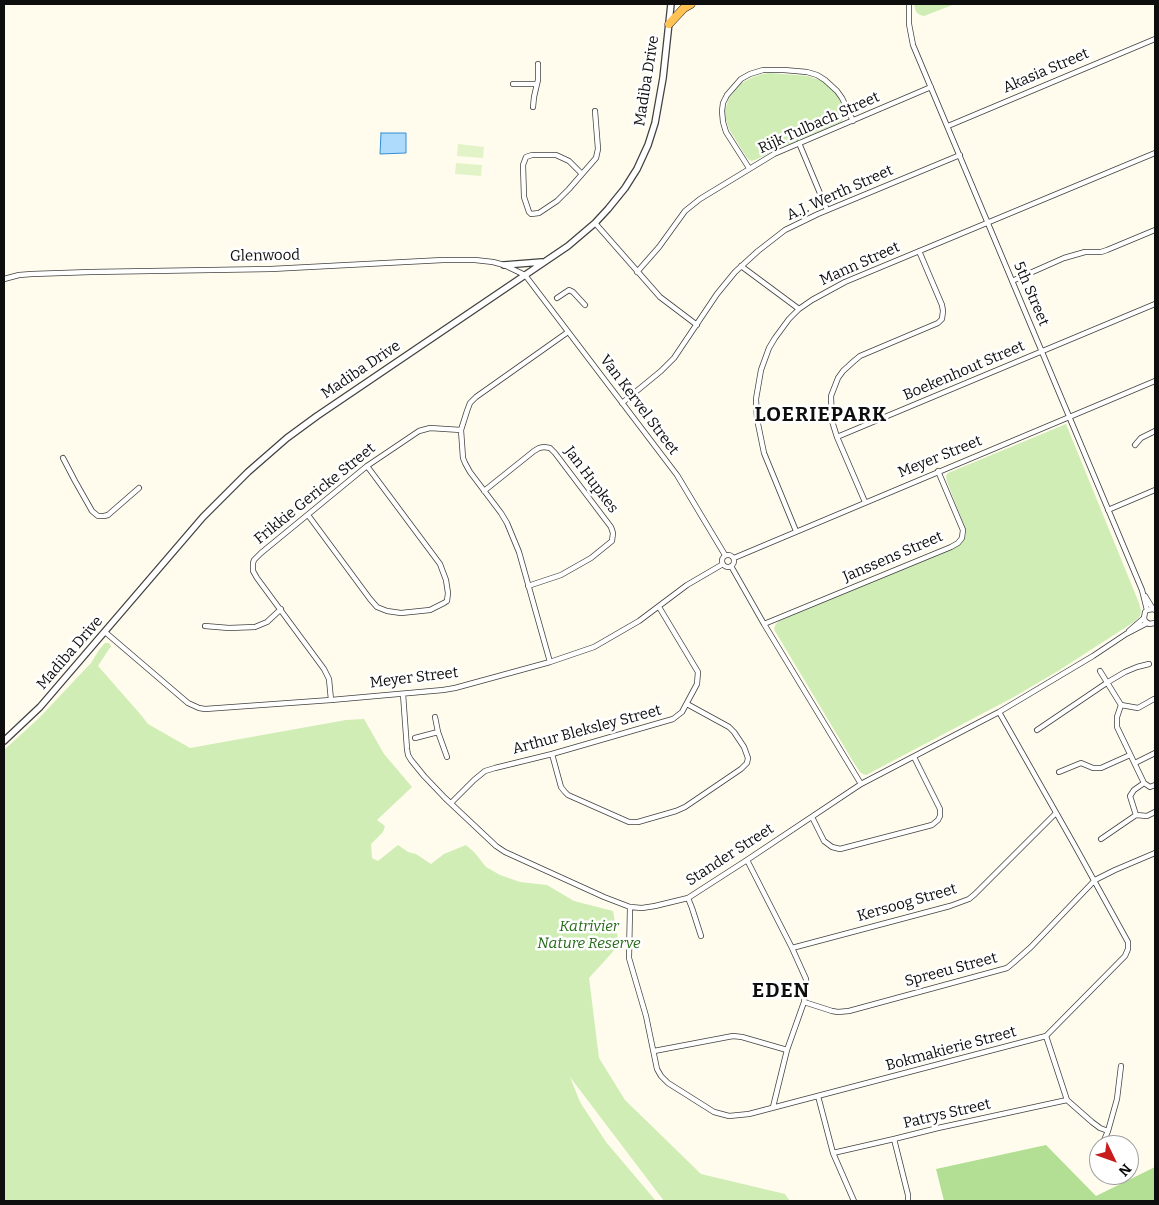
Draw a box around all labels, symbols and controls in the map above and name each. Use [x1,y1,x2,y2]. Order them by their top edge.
street label: Madiba Drive [631,34,663,128]
street label: Akasia Street [1000,45,1092,97]
street label: Rijk Tulbach Street [756,88,882,158]
street label: A.J. Werth Street [784,161,896,225]
street label: Mann Street [817,238,903,290]
street label: Glenwood [230,246,300,266]
street label: 5th Street [1009,259,1053,329]
street label: Madiba Drive [318,337,404,403]
street label: Boekenhout Street [901,337,1027,405]
street label: Van Kervel Street [596,352,682,458]
district label: LOERIEPARK [753,403,889,427]
street label: Meyer Street [895,432,985,482]
street label: Frikkie Gericke Street [251,440,379,548]
street label: Jan Hupkes [560,443,622,517]
street label: Janssens Street [840,528,946,586]
street label: Madiba Drive [33,613,107,693]
street label: Meyer Street [369,664,459,692]
street label: Arthur Bleksley Street [511,701,663,759]
street label: Stander Street [683,820,777,890]
street label: Kersoog Street [855,880,959,926]
park label: Katrivier Nature Reserve [537,918,641,953]
street label: Spreeu Street [903,949,999,991]
district label: EDEN [751,979,811,1003]
street label: Bokmakierie Street [884,1023,1018,1075]
street label: Patrys Street [902,1095,992,1133]
north arrow [1089,1135,1139,1185]
text: N [1115,1160,1135,1179]

